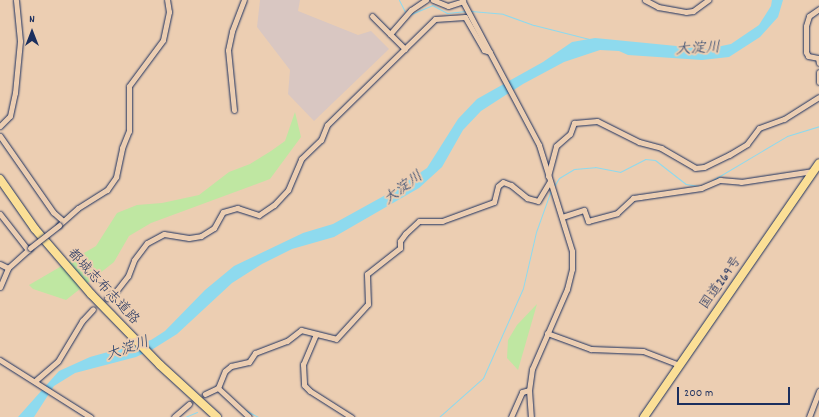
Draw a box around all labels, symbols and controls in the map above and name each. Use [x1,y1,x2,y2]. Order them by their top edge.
north arrow [12,12,52,52]
text: N [29,12,35,28]
water label: 大淀川 [675,40,721,60]
water label: 大淀川 [381,168,427,210]
street label: 都城志布志道路 [63,245,143,329]
street label: 国道269号 [697,253,745,313]
water label: 大淀川 [104,334,152,366]
scale bar [679,379,792,405]
text: 200 m [684,385,713,402]

